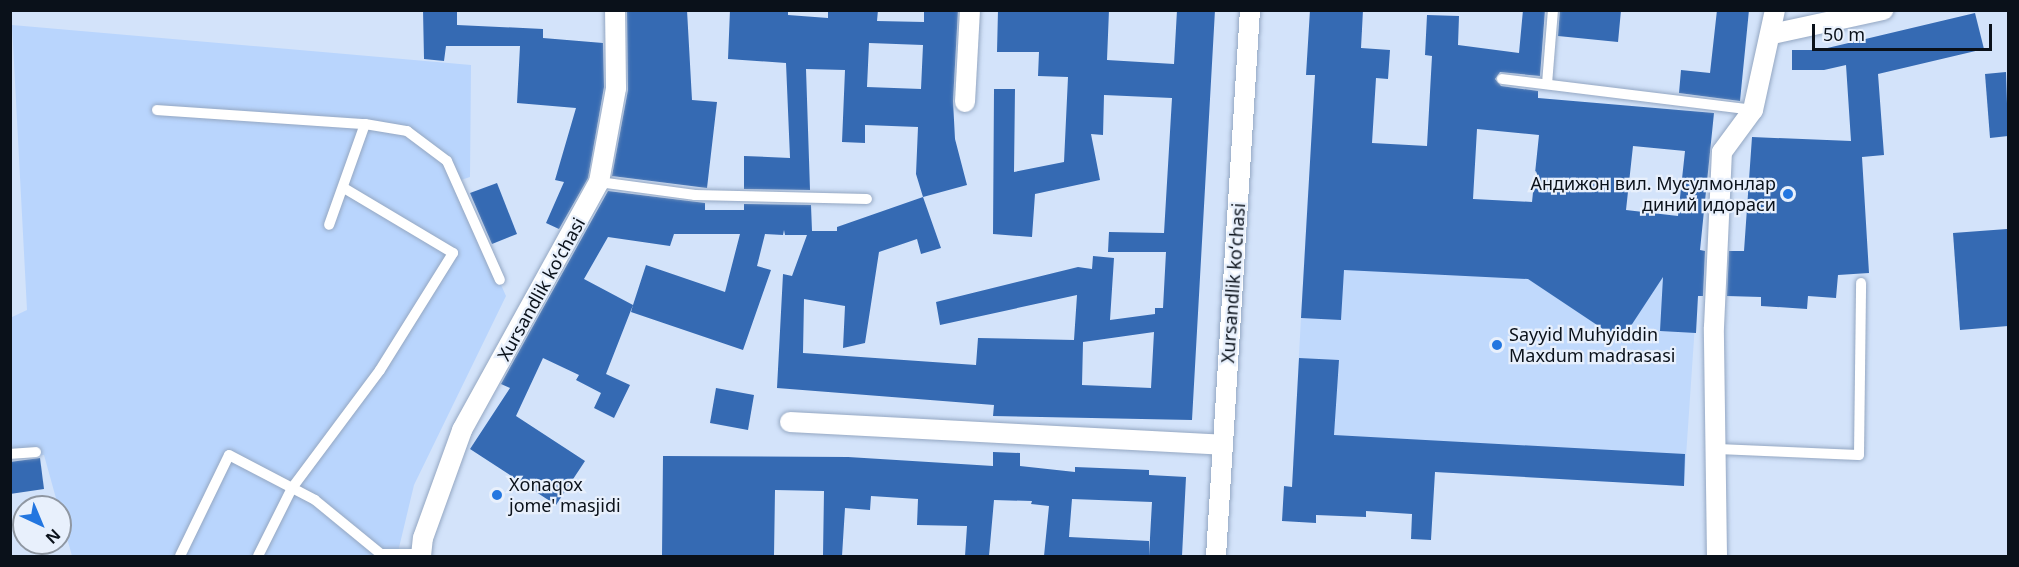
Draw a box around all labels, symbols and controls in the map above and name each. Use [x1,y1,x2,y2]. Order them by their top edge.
scale bar [1815,12,1995,50]
text: 50 m [1823,22,1865,46]
place label: Андижон вил. Мусулмонлар диний идораси [1530,173,1776,216]
marker: Андижон вил. Мусулмонлар диний идораси [1781,187,1795,201]
street label: Xursandlik koʻchasi [1217,202,1249,364]
street label: Xursandlik koʻchasi [493,214,589,364]
place label: Sayyid Muhyiddin Maxdum madrasasi [1509,324,1675,366]
marker: Sayyid Muhyiddin Maxdum madrasasi [1490,338,1504,352]
place label: Xonaqox jome' masjidi [509,474,621,516]
marker: Xonaqox jome' masjidi [490,488,504,502]
north arrow [12,495,72,555]
text: N [41,524,65,549]

